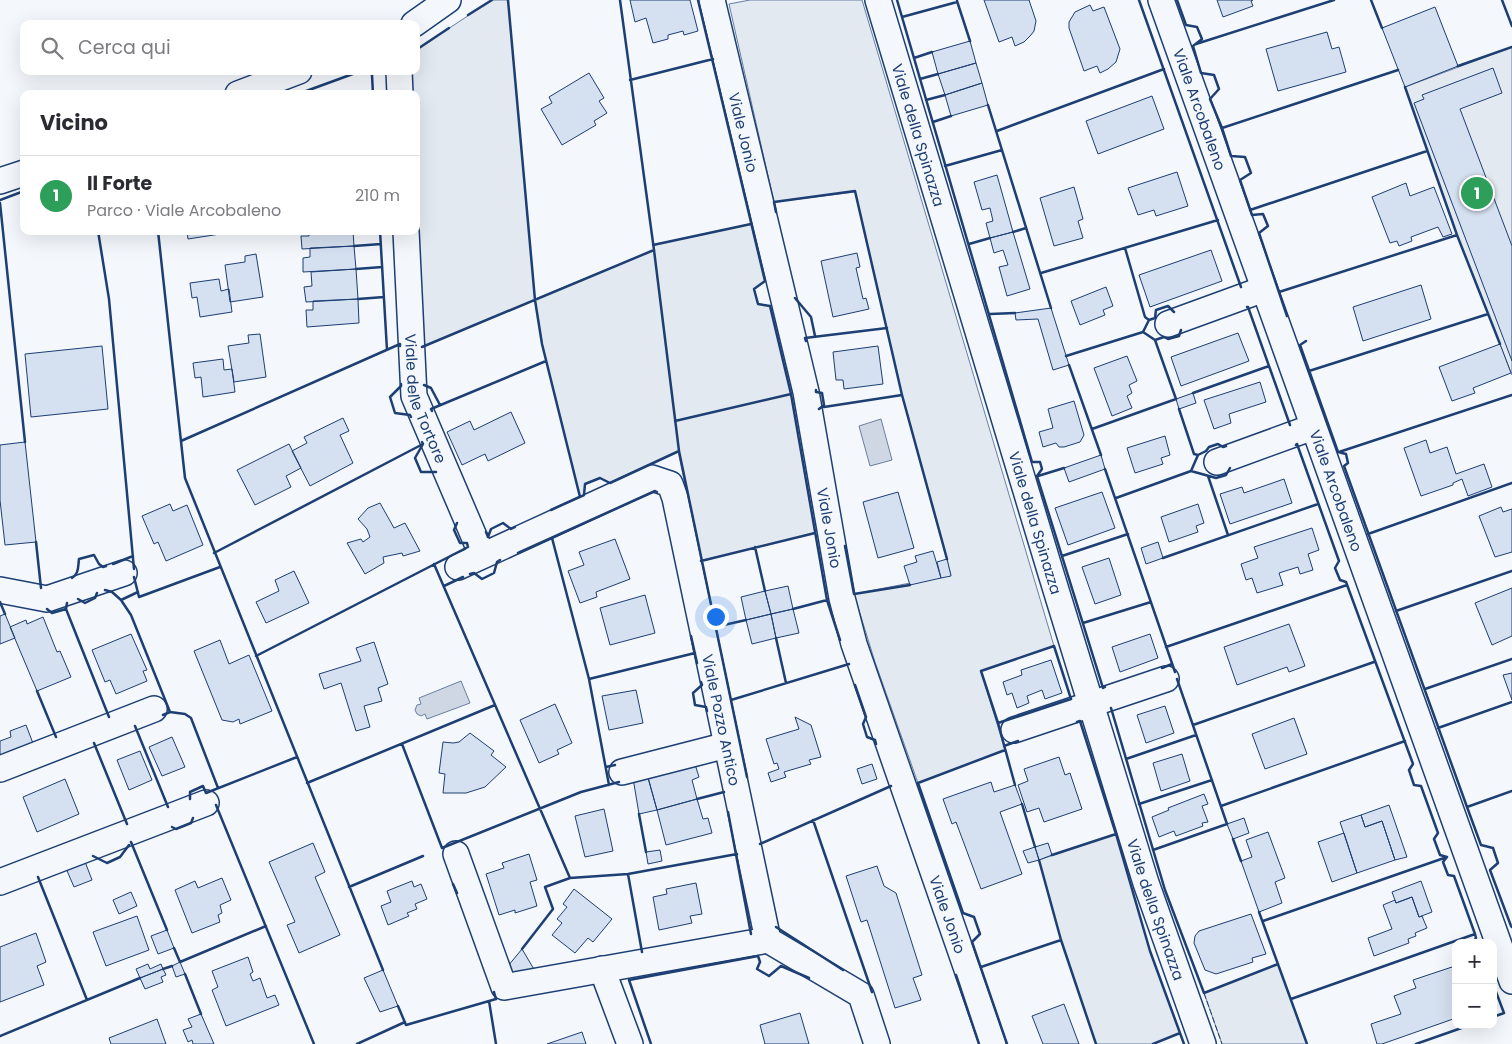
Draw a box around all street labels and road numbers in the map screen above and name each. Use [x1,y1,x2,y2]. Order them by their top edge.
street label: Viale Arcobaleno [1169,45,1232,173]
street label: Viale della Spinazza [887,61,950,209]
street label: Viale Jonio [724,90,763,174]
street label: Viale delle Tortore [400,333,452,466]
street label: Viale Arcobaleno [1305,427,1368,554]
street label: Viale della Spinazza [1004,449,1067,597]
street label: Viale Jonio [812,486,847,570]
street label: Viale Pozzo Antico [698,652,746,788]
street label: Viale della Spinazza [1122,836,1190,983]
street label: Viale Jonio [925,872,971,956]

